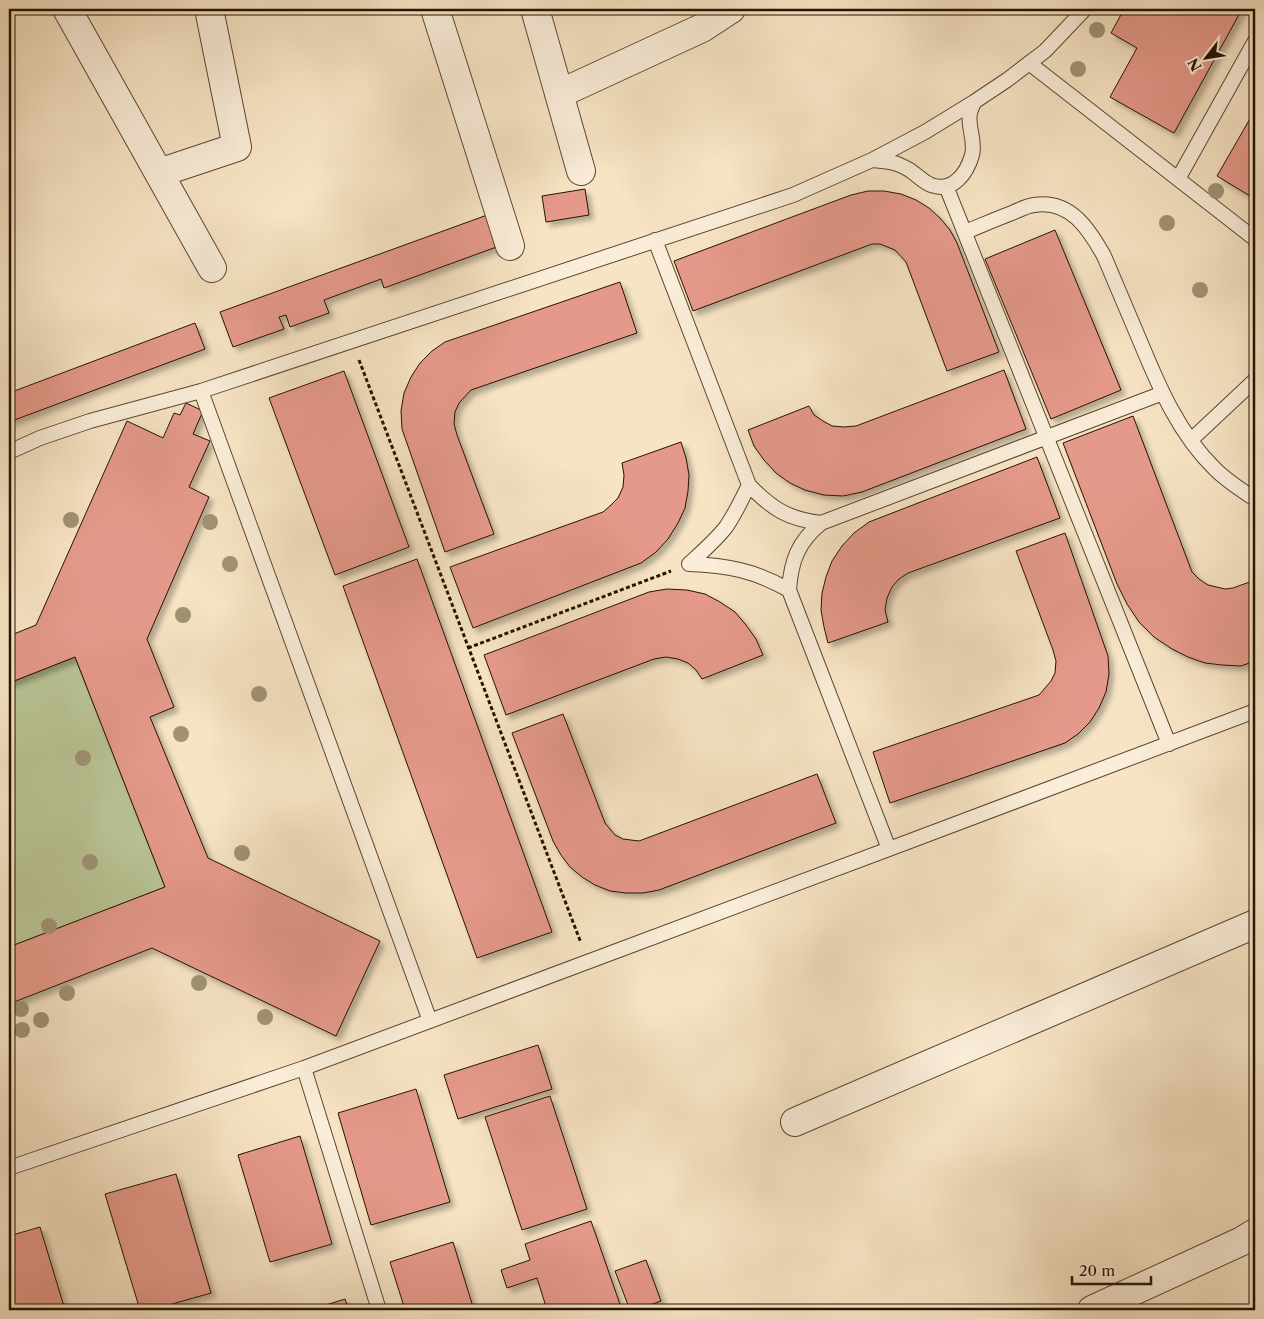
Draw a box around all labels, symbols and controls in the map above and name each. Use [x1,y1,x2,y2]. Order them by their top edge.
north arrow [1182,32,1232,82]
text: N [1184,55,1206,75]
scale bar [1072,1254,1150,1286]
text: 20 m [1079,1261,1115,1280]

